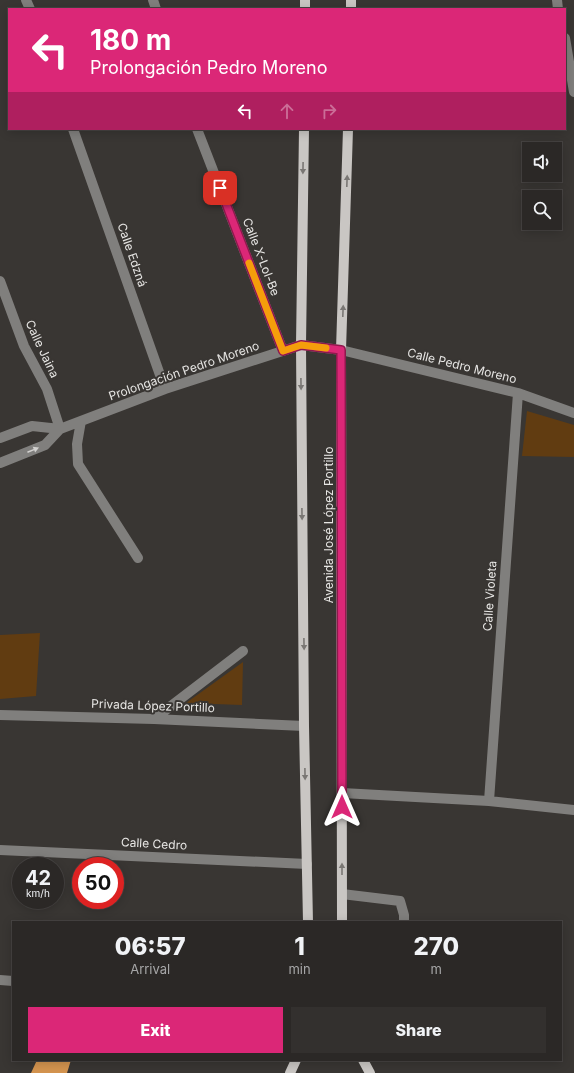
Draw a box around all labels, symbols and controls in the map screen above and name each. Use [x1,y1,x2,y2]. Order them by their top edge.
text: 180 m [90,23,171,57]
icon: left [24,24,76,76]
text: Prolongación Pedro Moreno [90,57,328,78]
icon: left [234,100,256,122]
icon: ahead [276,100,298,122]
icon: right [318,100,340,122]
map controls [522,142,562,230]
button: sound [522,142,562,182]
one-way arrow [300,162,306,175]
pin [203,171,237,205]
one-way arrow [343,175,350,187]
icon: arrive [209,177,231,199]
button: search [522,190,562,230]
street label: Calle X-Lol-Be [240,216,283,298]
street label: Calle Edzná [115,221,150,289]
one-way arrow [339,305,346,317]
street label: Calle Jaina [23,318,62,380]
street label: Prolongación Pedro Moreno [107,338,261,403]
street label: Calle Pedro Moreno [406,345,518,386]
one-way arrow [298,378,304,391]
one-way arrow [27,447,38,453]
street label: Avenida José López Portillo [321,447,336,603]
one-way arrow [299,508,306,520]
street label: Calle Violeta [480,560,499,632]
one-way arrow [301,638,307,651]
street label: Privada López Portillo [91,696,215,715]
one-way arrow [302,768,309,780]
position arrow [321,786,363,828]
street label: Calle Cedro [121,834,188,853]
speed limit sign: 50 [72,857,124,909]
one-way arrow [339,862,345,875]
text: 42 [25,866,51,890]
text: km/h [26,887,50,899]
text: 06:57 [115,932,186,961]
text: 1 [294,932,305,961]
text: 270 [413,932,459,961]
text: Arrival [130,961,170,977]
text: min [288,961,311,977]
text: m [431,961,442,977]
button: Exit [28,1007,283,1053]
button: Share [291,1007,546,1053]

